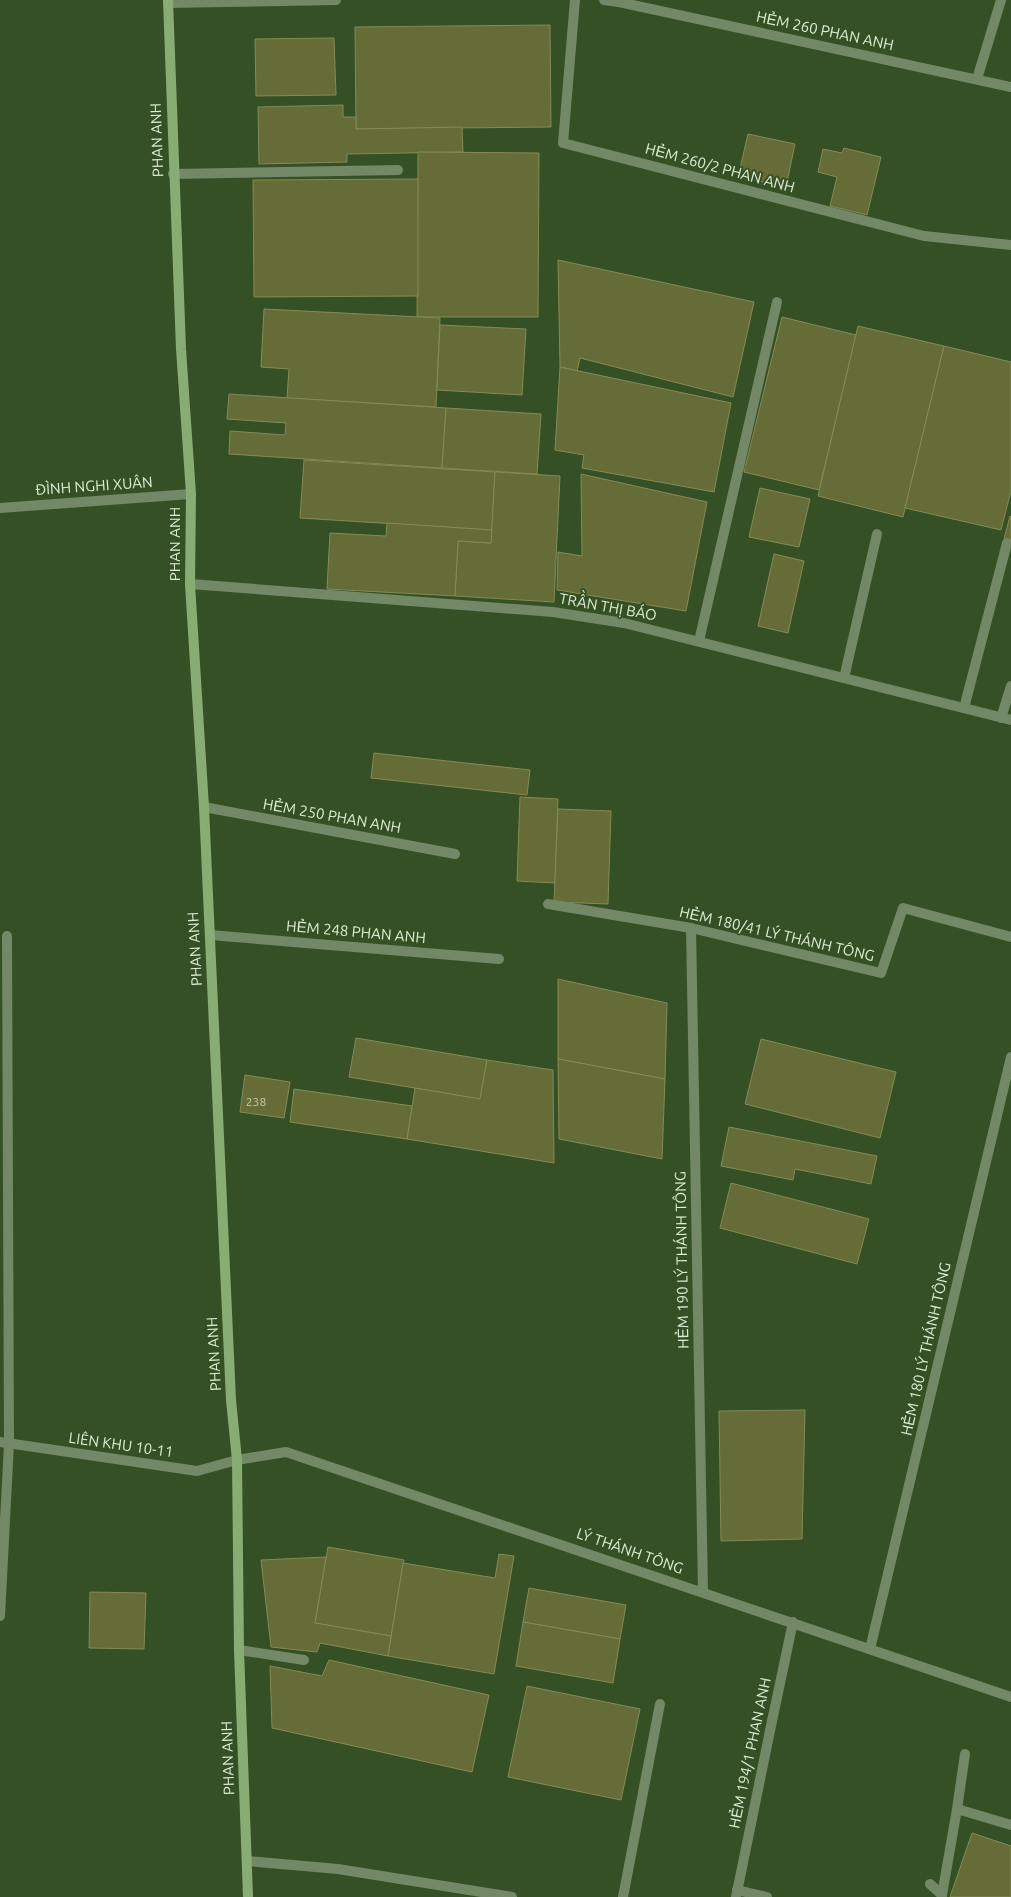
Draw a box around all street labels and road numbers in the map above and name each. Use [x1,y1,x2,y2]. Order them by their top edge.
street label: HẺM 260 PHAN ANH [755,8,895,53]
street label: PHAN ANH [147,103,166,177]
street label: HẺM 260/2 PHAN ANH [644,139,797,196]
street label: ĐÌNH NGHI XUÂN [35,473,153,498]
street label: PHAN ANH [166,507,183,581]
street label: TRẦN THỊ BÁO [558,586,659,623]
street label: HẺM 250 PHAN ANH [262,795,402,836]
street label: HẺM 180/41 LÝ THÁNH TÔNG [678,903,876,964]
street label: PHAN ANH [184,912,205,987]
street label: HẺM 248 PHAN ANH [286,917,427,946]
street label: HẺM 190 LÝ THÁNH TÔNG [671,1171,692,1349]
street label: HẺM 180 LÝ THÁNH TÔNG [897,1261,954,1437]
street label: PHAN ANH [203,1317,224,1392]
street label: LIÊN KHU 10-11 [68,1429,174,1460]
street label: LÝ THÁNH TÔNG [575,1524,686,1577]
street label: HẺM 194/1 PHAN ANH [725,1676,774,1830]
street label: PHAN ANH [218,1721,237,1795]

